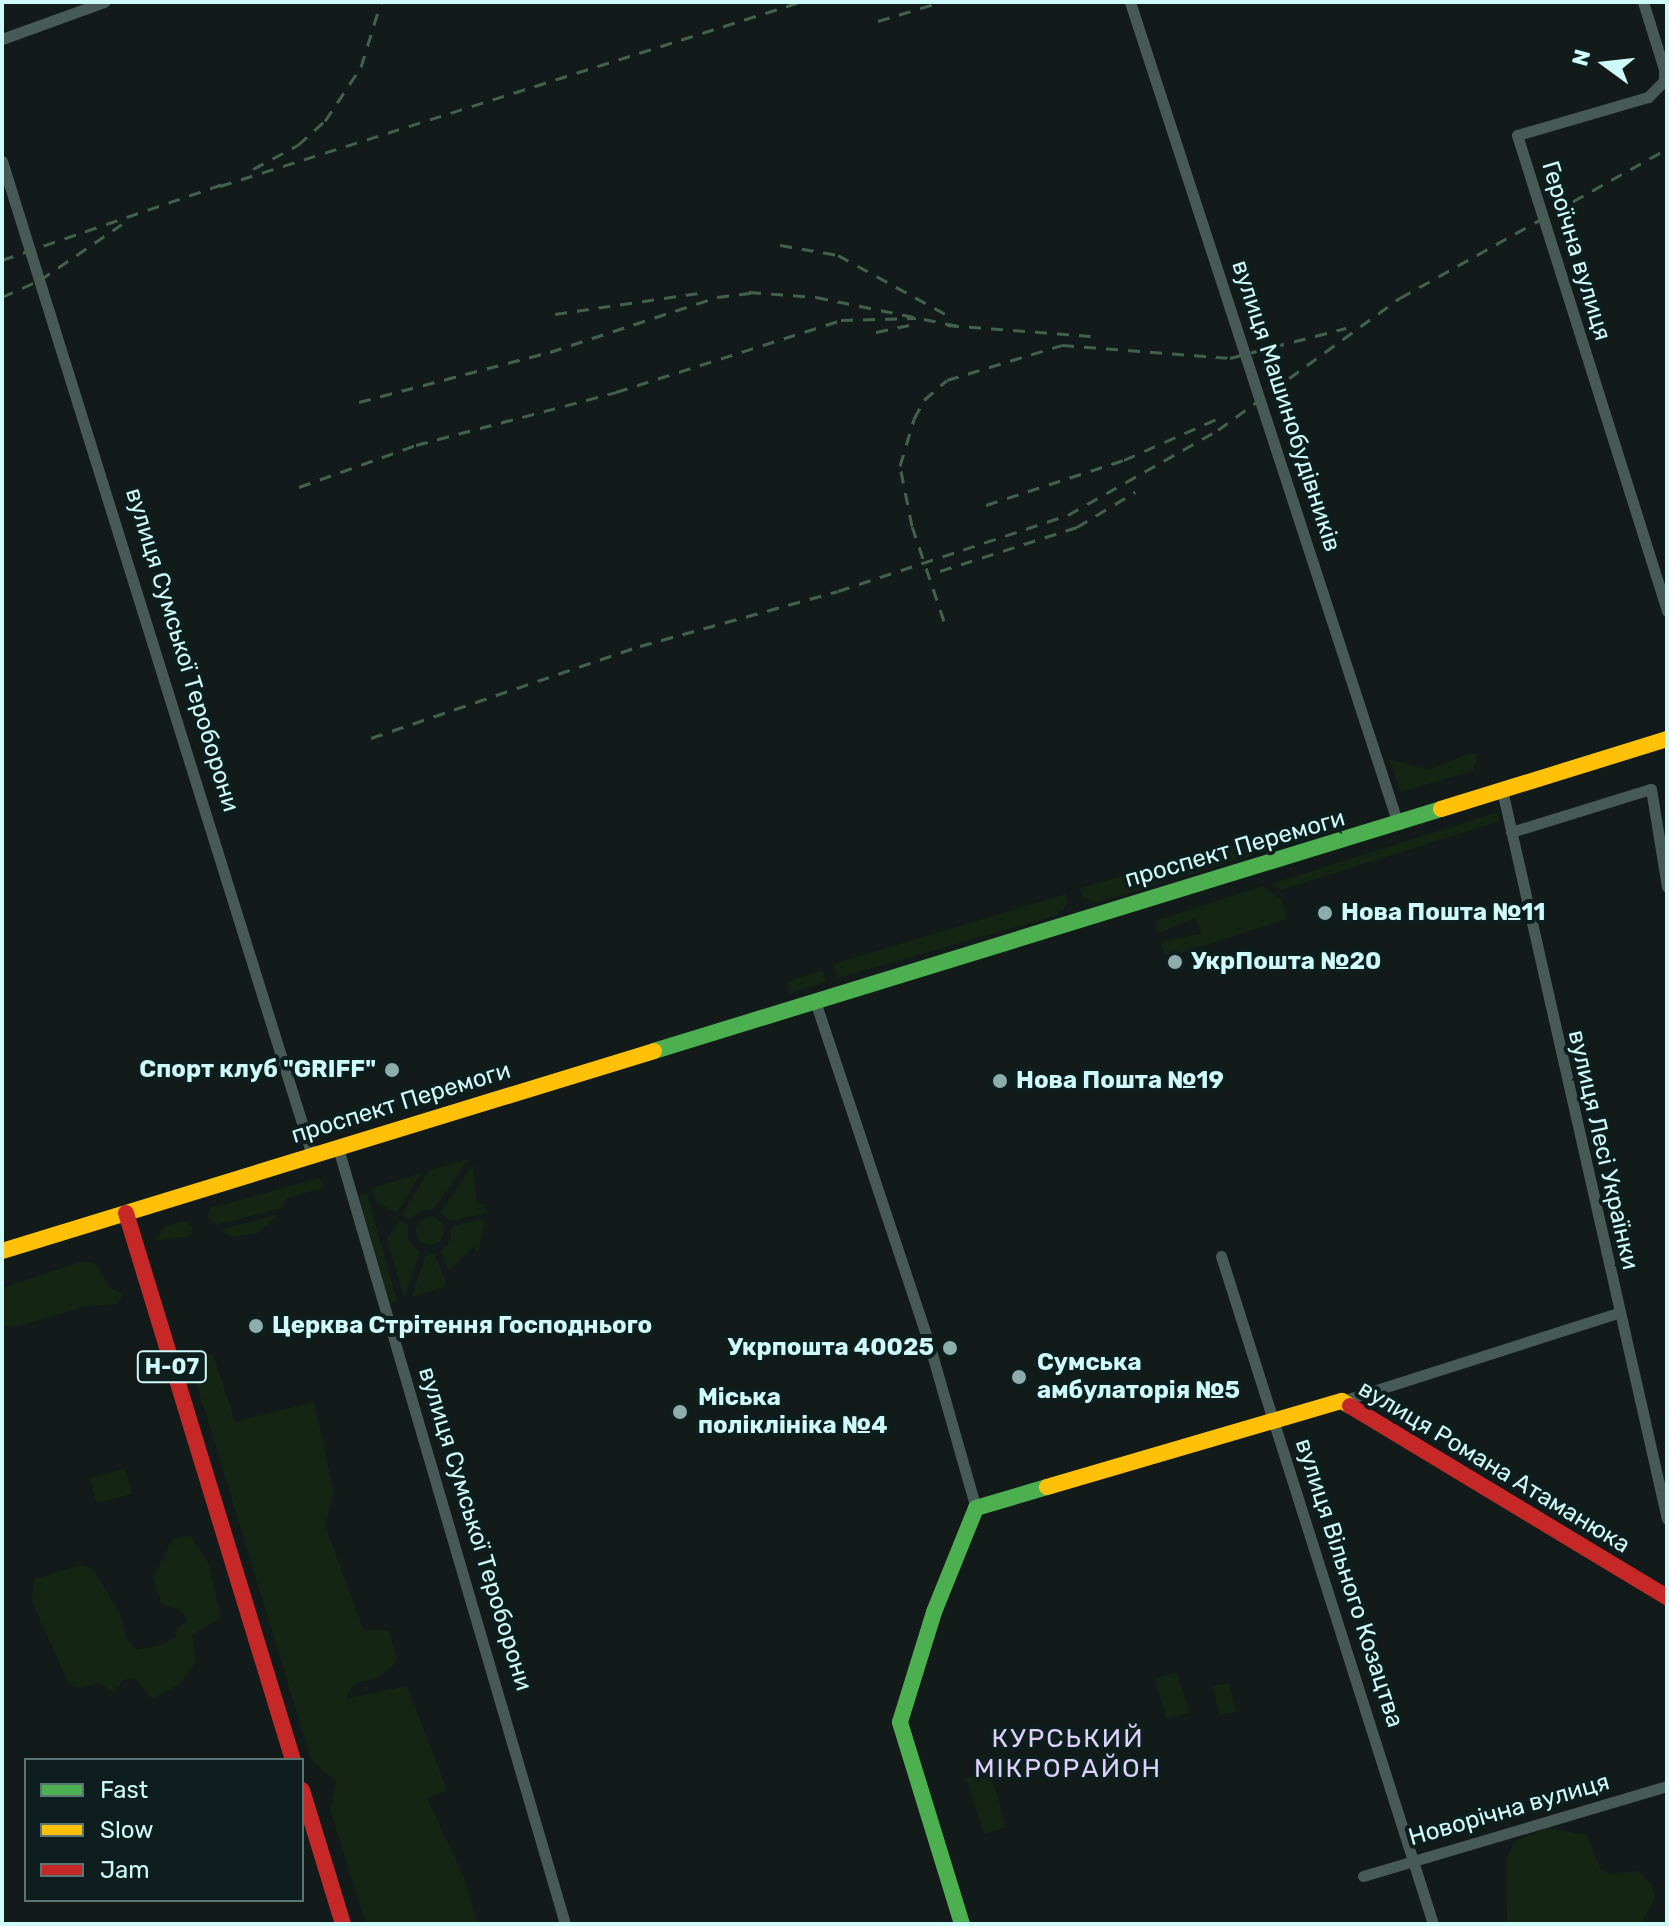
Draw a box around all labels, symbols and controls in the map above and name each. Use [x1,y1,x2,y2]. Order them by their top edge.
north arrow [1565,24,1645,104]
text: N [1566,47,1596,69]
street label: Героїчна вулиця [1535,158,1617,344]
street label: вулиця Машинобудівників [1225,257,1347,555]
street label: вулиця Сумської Тероборони [119,485,245,815]
street label: проспект Перемоги [1122,804,1348,894]
place label: Нова Пошта №11 [1341,899,1545,927]
marker: Нова Пошта №11 [1316,904,1334,922]
place label: УкрПошта №20 [1191,948,1381,976]
marker: УкрПошта №20 [1166,953,1184,971]
street label: вулиця Лесі Українки [1561,1027,1645,1273]
place label: Спорт клуб "GRIFF" [139,1056,376,1084]
street label: проспект Перемоги [288,1056,514,1150]
marker: Спорт клуб "GRIFF" [383,1061,401,1079]
place label: Нова Пошта №19 [1016,1067,1224,1095]
marker: Нова Пошта №19 [991,1072,1009,1090]
place label: Церква Стрітення Господнього [272,1312,652,1340]
marker: Церква Стрітення Господнього [247,1317,265,1335]
place label: Укрпошта 40025 [727,1334,934,1362]
marker: Укрпошта 40025 [941,1339,959,1357]
road number: Н-07 [136,1349,208,1385]
place label: Сумська амбулаторія №5 [1037,1349,1240,1405]
street label: вулиця Сумської Тероборони [412,1364,538,1694]
marker: Сумська амбулаторія №5 [1008,1366,1030,1388]
street label: вулиця Романа Атаманюка [1353,1374,1635,1560]
place label: Міська поліклініка №4 [698,1384,888,1440]
marker: Міська поліклініка №4 [669,1401,691,1423]
street label: вулиця Вільного Козацтва [1289,1435,1409,1731]
district label: КУРСЬКИЙ МІКРОРАЙОН [974,1723,1162,1784]
legend [24,1758,304,1902]
street label: Новорічна вулиця [1405,1768,1613,1852]
text: Fast [100,1776,148,1804]
text: Slow [100,1816,153,1844]
text: Jam [100,1856,150,1884]

